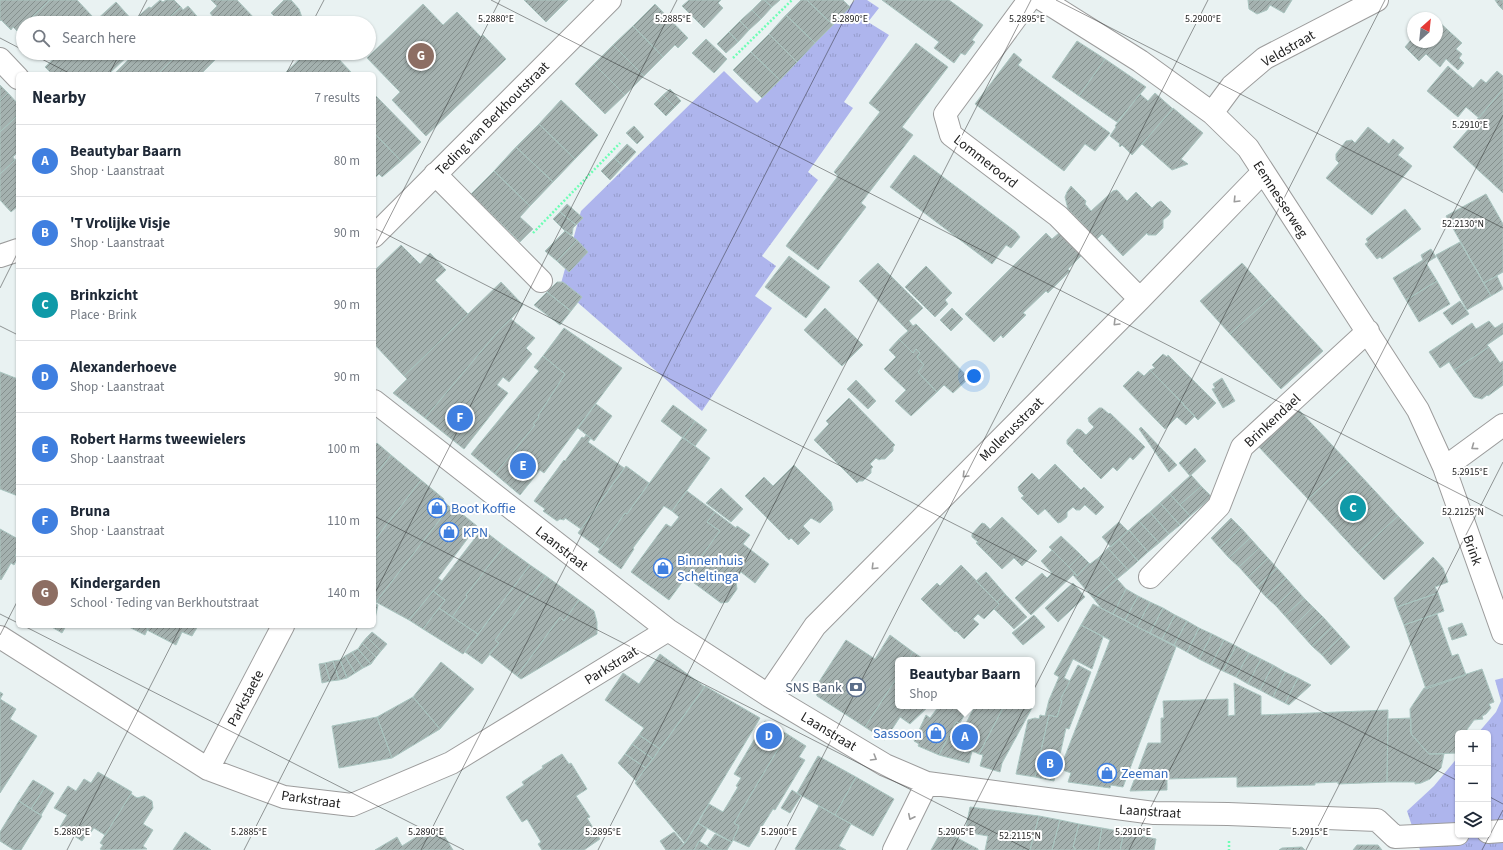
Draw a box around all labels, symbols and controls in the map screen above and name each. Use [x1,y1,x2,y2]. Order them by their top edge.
text: 5.2880°E [478,12,514,26]
text: 5.2885°E [655,12,691,26]
text: 5.2890°E [832,12,868,26]
text: 5.2895°E [1009,12,1045,26]
text: 5.2900°E [1185,12,1221,26]
north arrow [1407,12,1443,48]
search box [16,16,376,60]
street label: Veldstraat [1258,25,1319,72]
icon: search [30,27,52,49]
text: Search here [62,28,136,49]
pin: G [408,41,434,71]
street label: Teding van Berkhoutstraat [431,57,554,180]
text: Nearby [32,86,86,110]
text: 7 results [315,89,360,107]
text: 5.2910°E [1452,118,1488,132]
street label: Lommeroord [949,130,1022,193]
text: Beautybar Baarn [70,141,181,162]
text: A [41,152,49,170]
text: 80 m [334,152,360,170]
street label: Eemnesserweg [1248,157,1313,242]
text: Shop · Laanstraat [70,162,164,180]
one-way arrow [1233,195,1241,203]
text: 'T Vrolijke Visje [70,213,170,234]
text: 52.2130°N [1442,217,1484,231]
text: B [41,224,49,242]
text: 90 m [334,224,360,242]
text: Shop · Laanstraat [70,234,164,252]
text: Brinkzicht [70,285,138,306]
text: C [41,296,49,314]
text: 90 m [334,296,360,314]
text: Place · Brink [70,306,137,324]
one-way arrow [1113,318,1121,326]
text: Alexanderhoeve [70,357,177,378]
your location [964,366,984,386]
text: D [41,368,49,386]
text: 90 m [334,368,360,386]
text: Shop · Laanstraat [70,378,164,396]
street label: Brinkendael [1240,389,1306,452]
street label: Mollerusstraat [975,393,1049,466]
pin: F [447,403,473,433]
text: Robert Harms tweewielers [70,429,246,450]
text: E [41,440,49,458]
text: 100 m [327,440,360,458]
one-way arrow [1471,442,1478,449]
text: Shop · Laanstraat [70,450,164,468]
pin: E [510,451,536,481]
text: 5.2915°E [1452,465,1488,479]
one-way arrow [962,470,970,478]
pin: C [1340,493,1366,523]
shop icon: Boot Koffie [426,497,448,519]
place label: Boot Koffie [451,499,516,519]
text: Bruna [70,501,110,522]
text: 52.2125°N [1442,505,1484,519]
text: F [42,512,48,530]
text: 110 m [327,512,360,530]
shop icon: KPN [438,521,460,543]
text: Shop · Laanstraat [70,522,164,540]
street label: Laanstraat [531,522,592,576]
place label: KPN [463,523,488,543]
street label: Brink [1457,532,1487,568]
place label: Binnenhuis Scheltinga [677,551,743,587]
shop icon: Binnenhuis Scheltinga [652,557,674,579]
one-way arrow [871,562,878,570]
text: Kindergarden [70,573,161,594]
text: G [41,584,49,602]
text: 140 m [327,584,360,602]
text: School · Teding van Berkhoutstraat [70,594,259,612]
street label: Parkstraat [581,641,642,690]
popup [895,657,1035,709]
text: Beautybar Baarn [909,664,1021,685]
street label: Parkstaete [223,667,269,730]
bank icon: SNS Bank [845,676,867,698]
place label: SNS Bank [785,678,842,698]
text: Shop [909,685,938,703]
street label: Laanstraat [797,707,860,757]
pin: D [756,721,782,751]
shop icon: Sassoon [925,722,947,744]
pin: A [952,722,978,752]
place label: Sassoon [873,724,922,744]
map controls [1455,730,1491,838]
button: + [1455,730,1491,766]
pin: B [1037,749,1063,779]
one-way arrow [870,754,877,761]
shop icon: Zeeman [1096,762,1118,784]
place label: Zeeman [1121,764,1168,784]
button: − [1455,766,1491,802]
street label: Parkstraat [280,786,342,814]
street label: Laanstraat [1118,800,1182,824]
button: layers [1455,802,1491,838]
one-way arrow [908,812,916,820]
text: 5.2880°E [54,825,90,839]
text: 5.2885°E [231,825,267,839]
text: 5.2890°E [408,825,444,839]
text: 5.2895°E [585,825,621,839]
text: 5.2900°E [761,825,797,839]
text: 5.2905°E [938,825,974,839]
text: 5.2910°E [1115,825,1151,839]
text: 5.2915°E [1292,825,1328,839]
text: 52.2115°N [999,829,1041,843]

